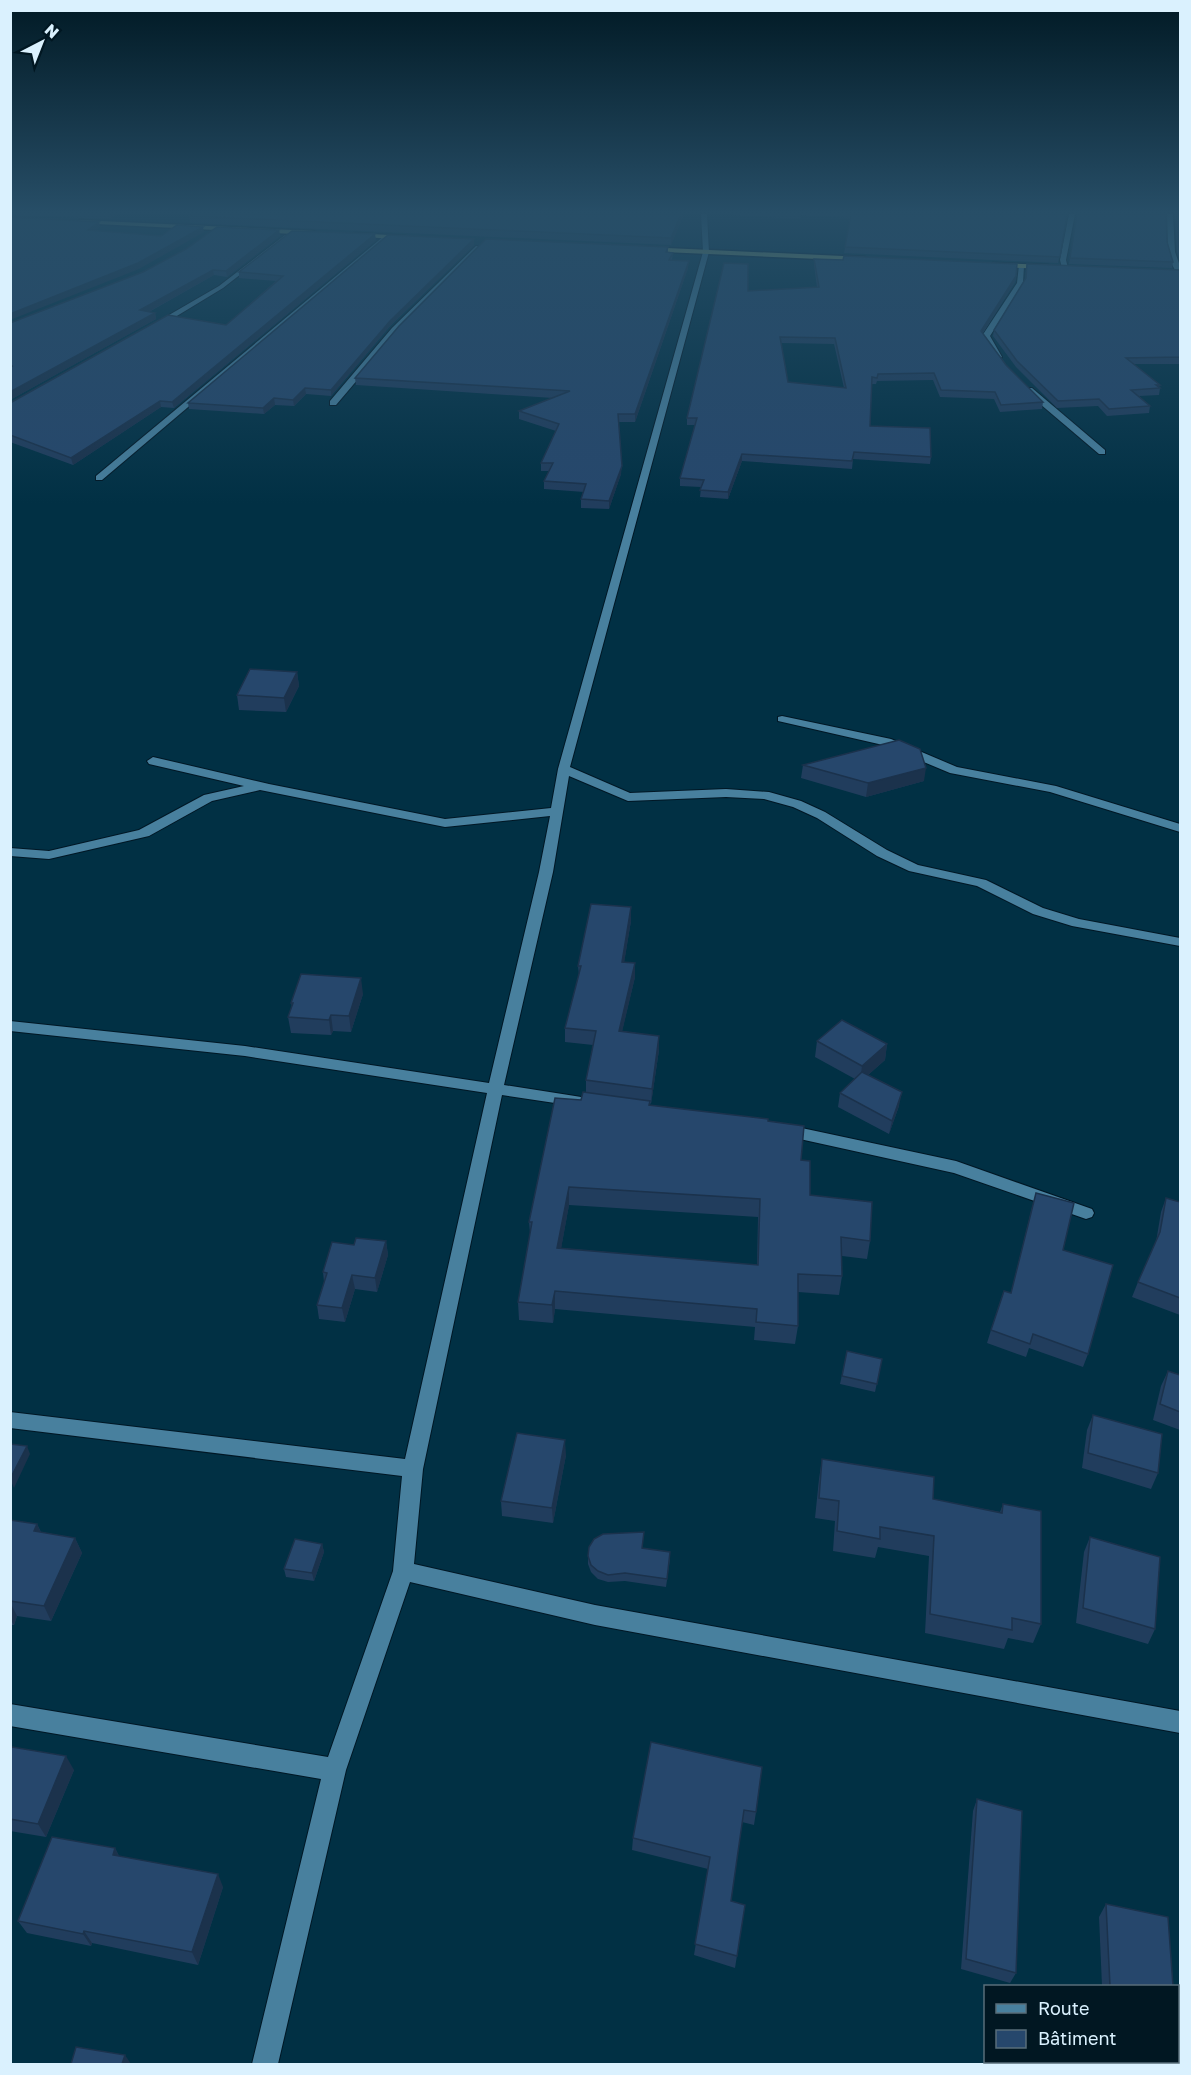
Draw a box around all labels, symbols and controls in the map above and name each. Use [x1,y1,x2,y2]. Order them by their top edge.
north arrow [12,12,72,72]
text: N [41,19,63,42]
legend [984,1985,1179,2063]
text: Route [1038,1997,1089,2019]
text: Bâtiment [1038,2027,1117,2049]

